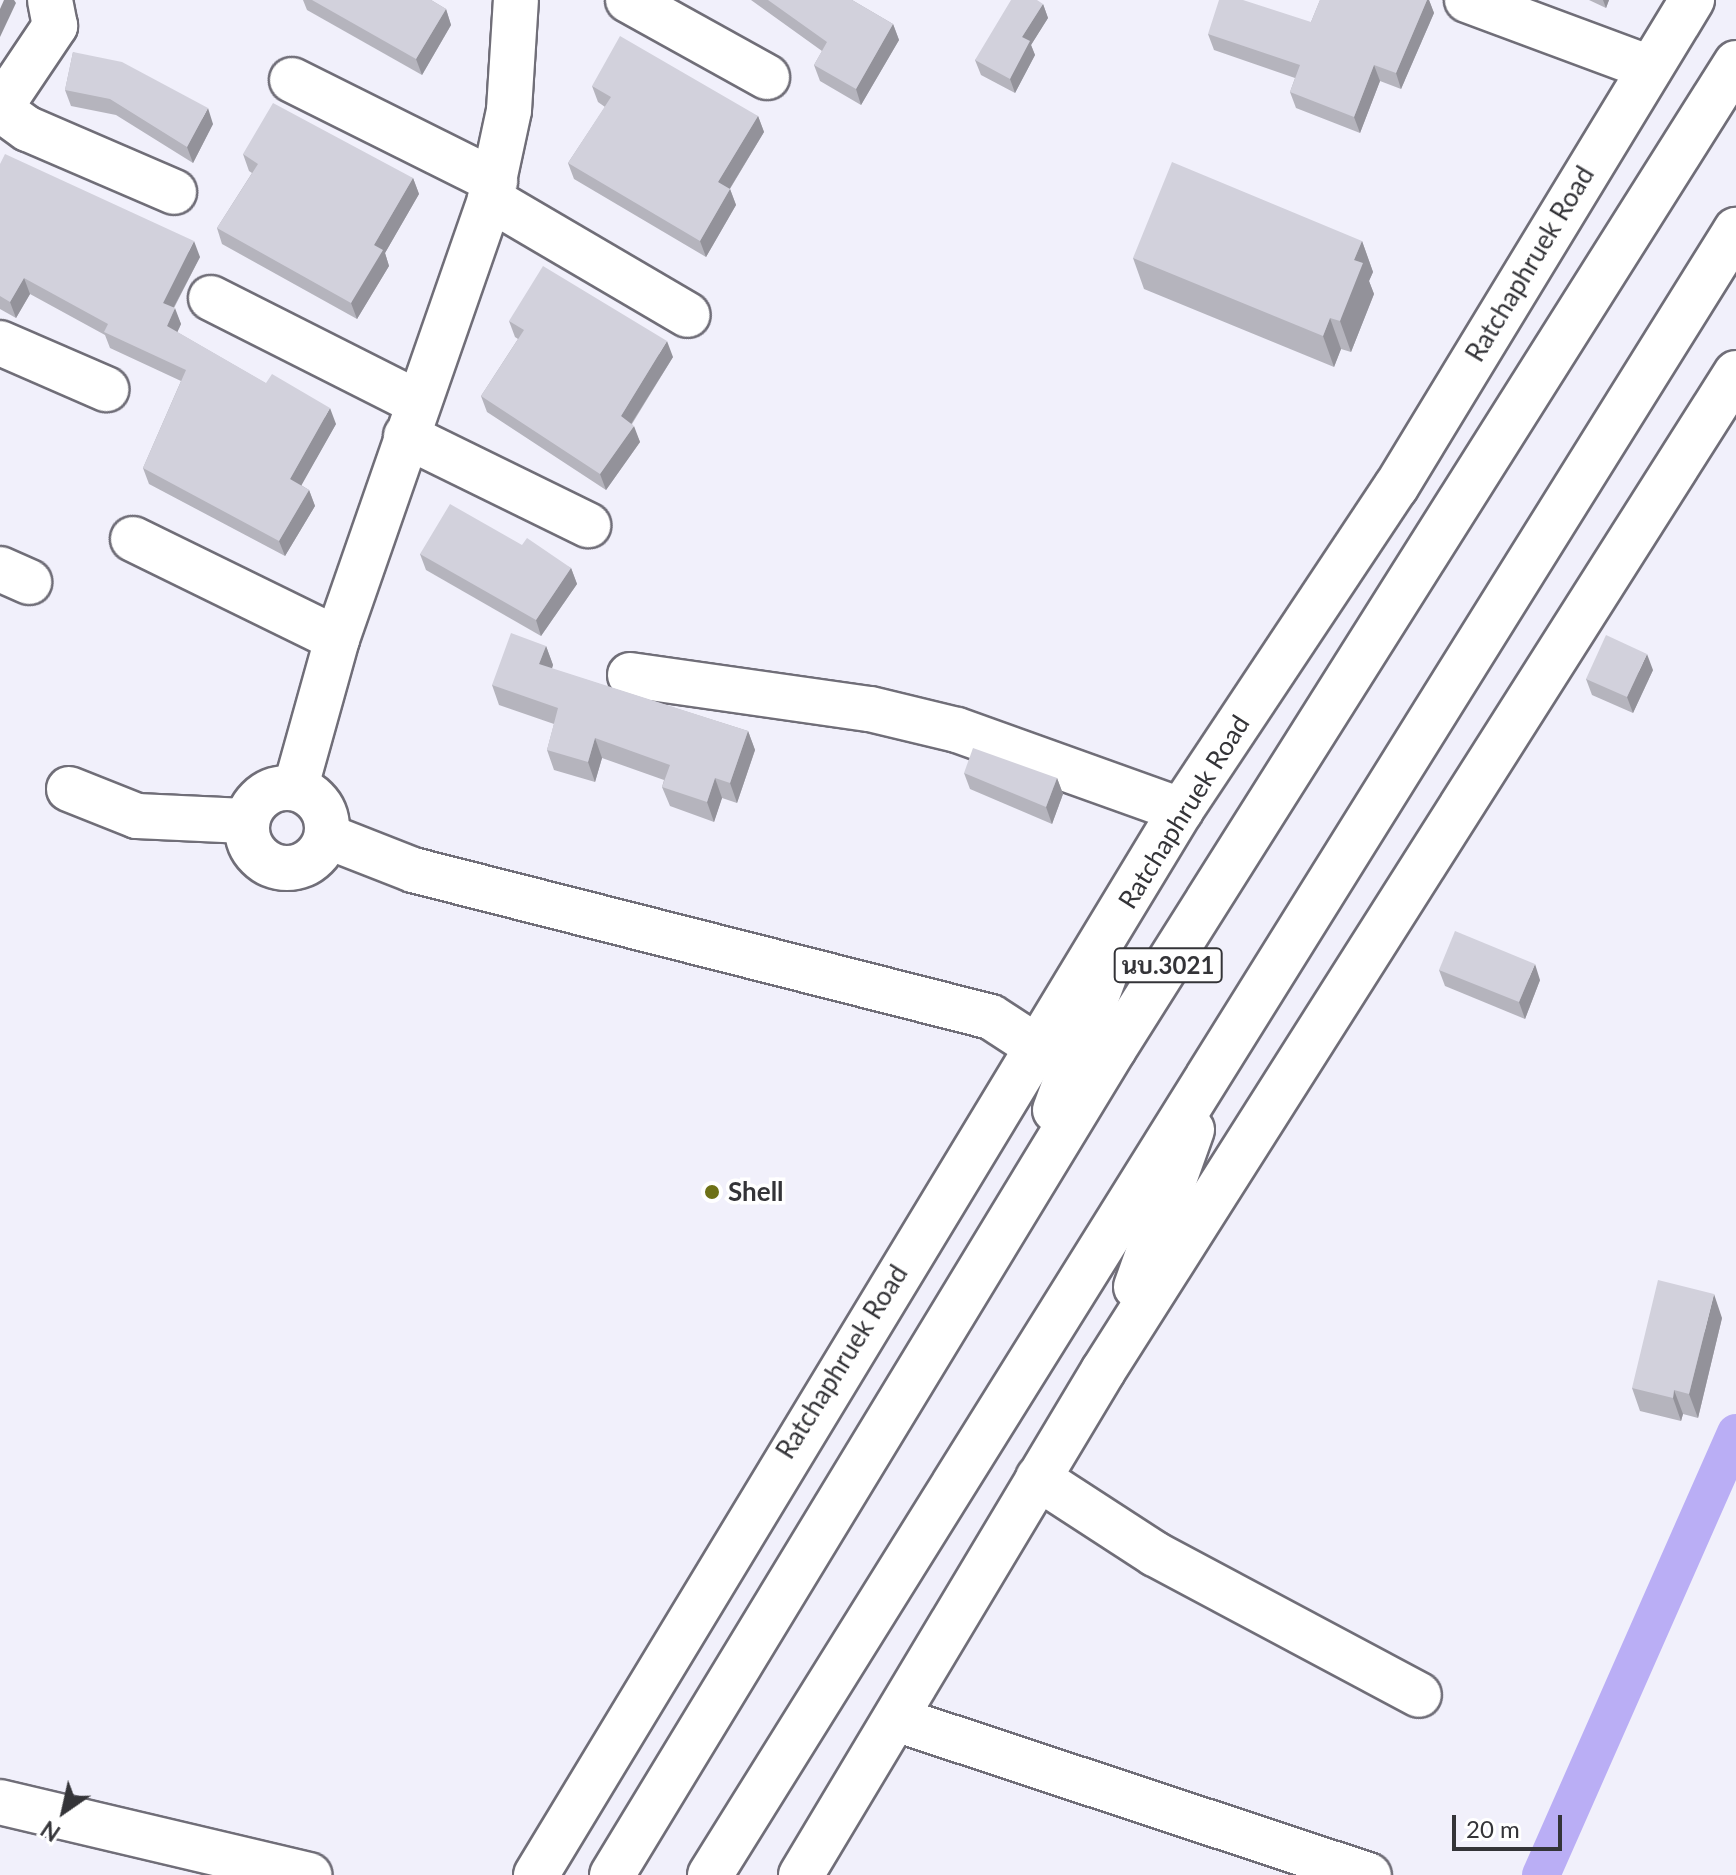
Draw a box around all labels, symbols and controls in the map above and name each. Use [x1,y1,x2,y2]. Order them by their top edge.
street label: Ratchaphruek Road [1459,161,1601,367]
street label: Ratchaphruek Road [1112,709,1256,915]
road number: นบ.3021 [1112,945,1224,985]
place label: Shell [728,1176,784,1208]
marker: Shell [703,1183,721,1201]
street label: Ratchaphruek Road [770,1259,914,1465]
north arrow [24,1771,104,1851]
scale bar [1456,1799,1566,1849]
text: 20 m [1466,1814,1520,1843]
text: N [36,1815,65,1847]

